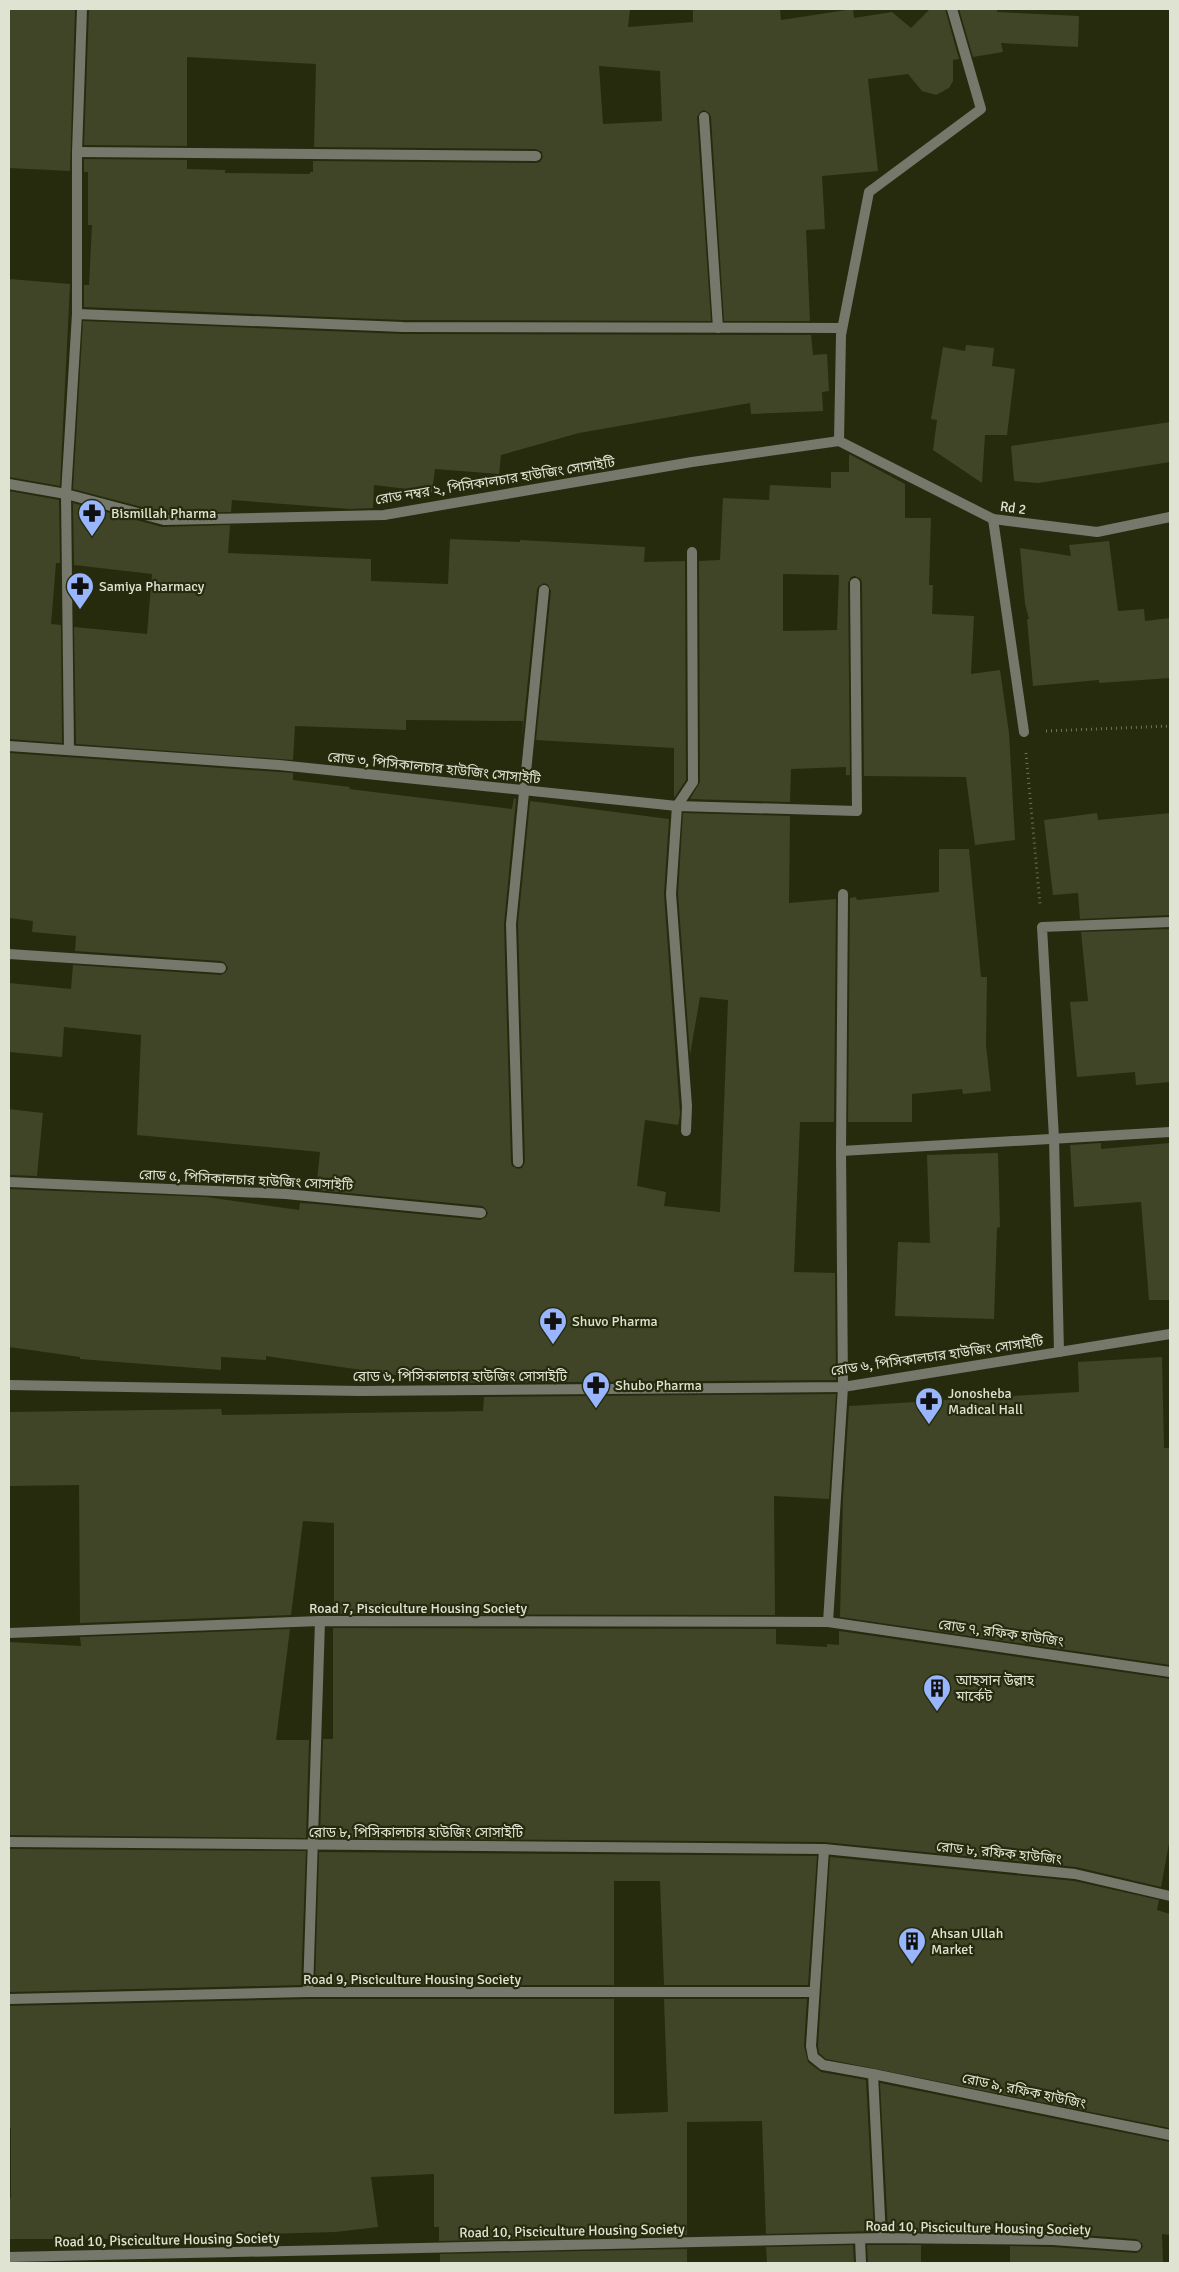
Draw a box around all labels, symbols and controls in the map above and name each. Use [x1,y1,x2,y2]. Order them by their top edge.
street label: রোড নম্বর ২, পিসিকালচার হাউজিং সোসাইটি [374,454,616,508]
pharmacy icon: Bismillah Pharma [77,498,107,537]
street label: Rd 2 [999,498,1027,518]
place label: Bismillah Pharma [111,505,216,522]
pharmacy icon: Samiya Pharmacy [65,571,95,610]
place label: Samiya Pharmacy [99,578,205,595]
street label: রোড ৩, পিসিকালচার হাউজিং সোসাইটি [326,748,542,788]
street label: রোড ৫, পিসিকালচার হাউজিং সোসাইটি [138,1166,354,1194]
pharmacy icon: Shuvo Pharma [538,1306,568,1345]
place label: Shuvo Pharma [572,1313,658,1330]
street label: রোড ৬, পিসিকালচার হাউজিং সোসাইটি [830,1333,1045,1379]
street label: রোড ৬, পিসিকালচার হাউজিং সোসাইটি [353,1368,568,1385]
pharmacy icon: Shubo Pharma [581,1370,611,1409]
place label: Shubo Pharma [615,1377,702,1394]
place label: Jonosheba Madical Hall [948,1385,1023,1418]
pharmacy icon: Jonosheba Madical Hall [914,1386,944,1425]
street label: Road 7, Pisciculture Housing Society [309,1600,527,1617]
street label: রোড ৭, রফিক হাউজিং [937,1616,1065,1650]
place label: আহসান উল্লাহ মার্কেট [955,1672,1035,1705]
building icon: আহসান উল্লাহ মার্কেট [922,1673,952,1712]
street label: রোড ৮, পিসিকালচার হাউজিং সোসাইটি [309,1824,524,1841]
street label: রোড ৮, রফিক হাউজিং [935,1838,1063,1868]
place label: Ahsan Ullah Market [931,1925,1003,1958]
building icon: Ahsan Ullah Market [897,1926,927,1965]
street label: Road 9, Pisciculture Housing Society [303,1971,521,1988]
street label: রোড ৯, রফিক হাউজিং [960,2070,1088,2112]
street label: Road 10, Pisciculture Housing Society [865,2218,1091,2238]
street label: Road 10, Pisciculture Housing Society [459,2221,685,2241]
street label: Road 10, Pisciculture Housing Society [54,2230,280,2250]

